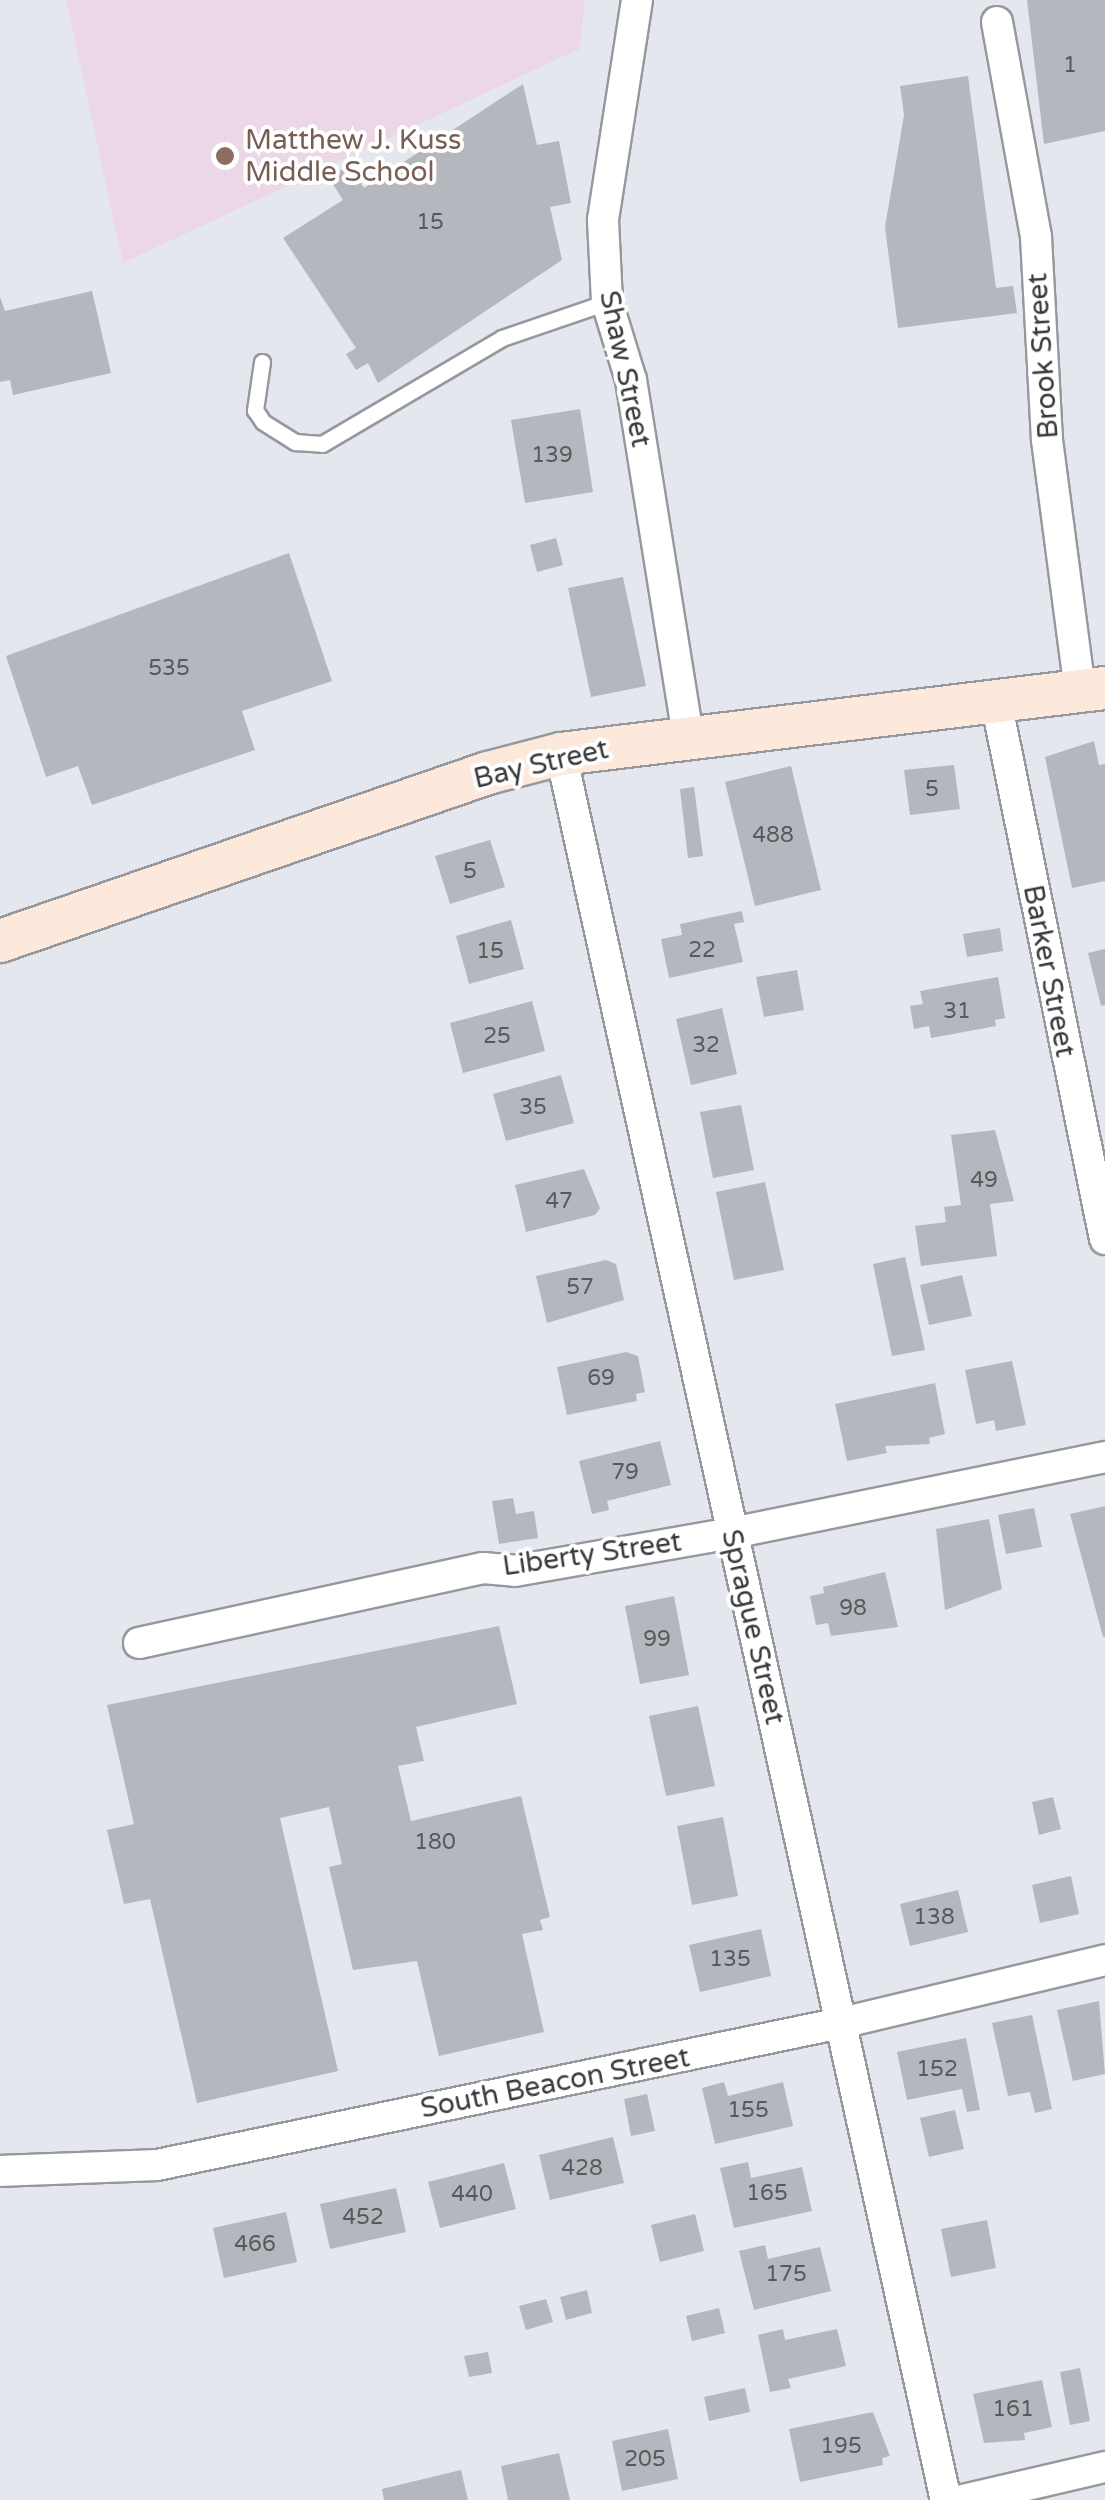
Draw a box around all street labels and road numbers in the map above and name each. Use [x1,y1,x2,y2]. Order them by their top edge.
street label: Brook Street [1020,272,1066,440]
street label: Shaw Street [592,288,658,450]
street label: Bay Street [470,732,612,796]
street label: Barker Street [1016,882,1082,1060]
street label: Liberty Street [500,1525,684,1583]
street label: Sprague Street [714,1526,792,1728]
street label: South Beacon Street [418,2040,692,2126]

